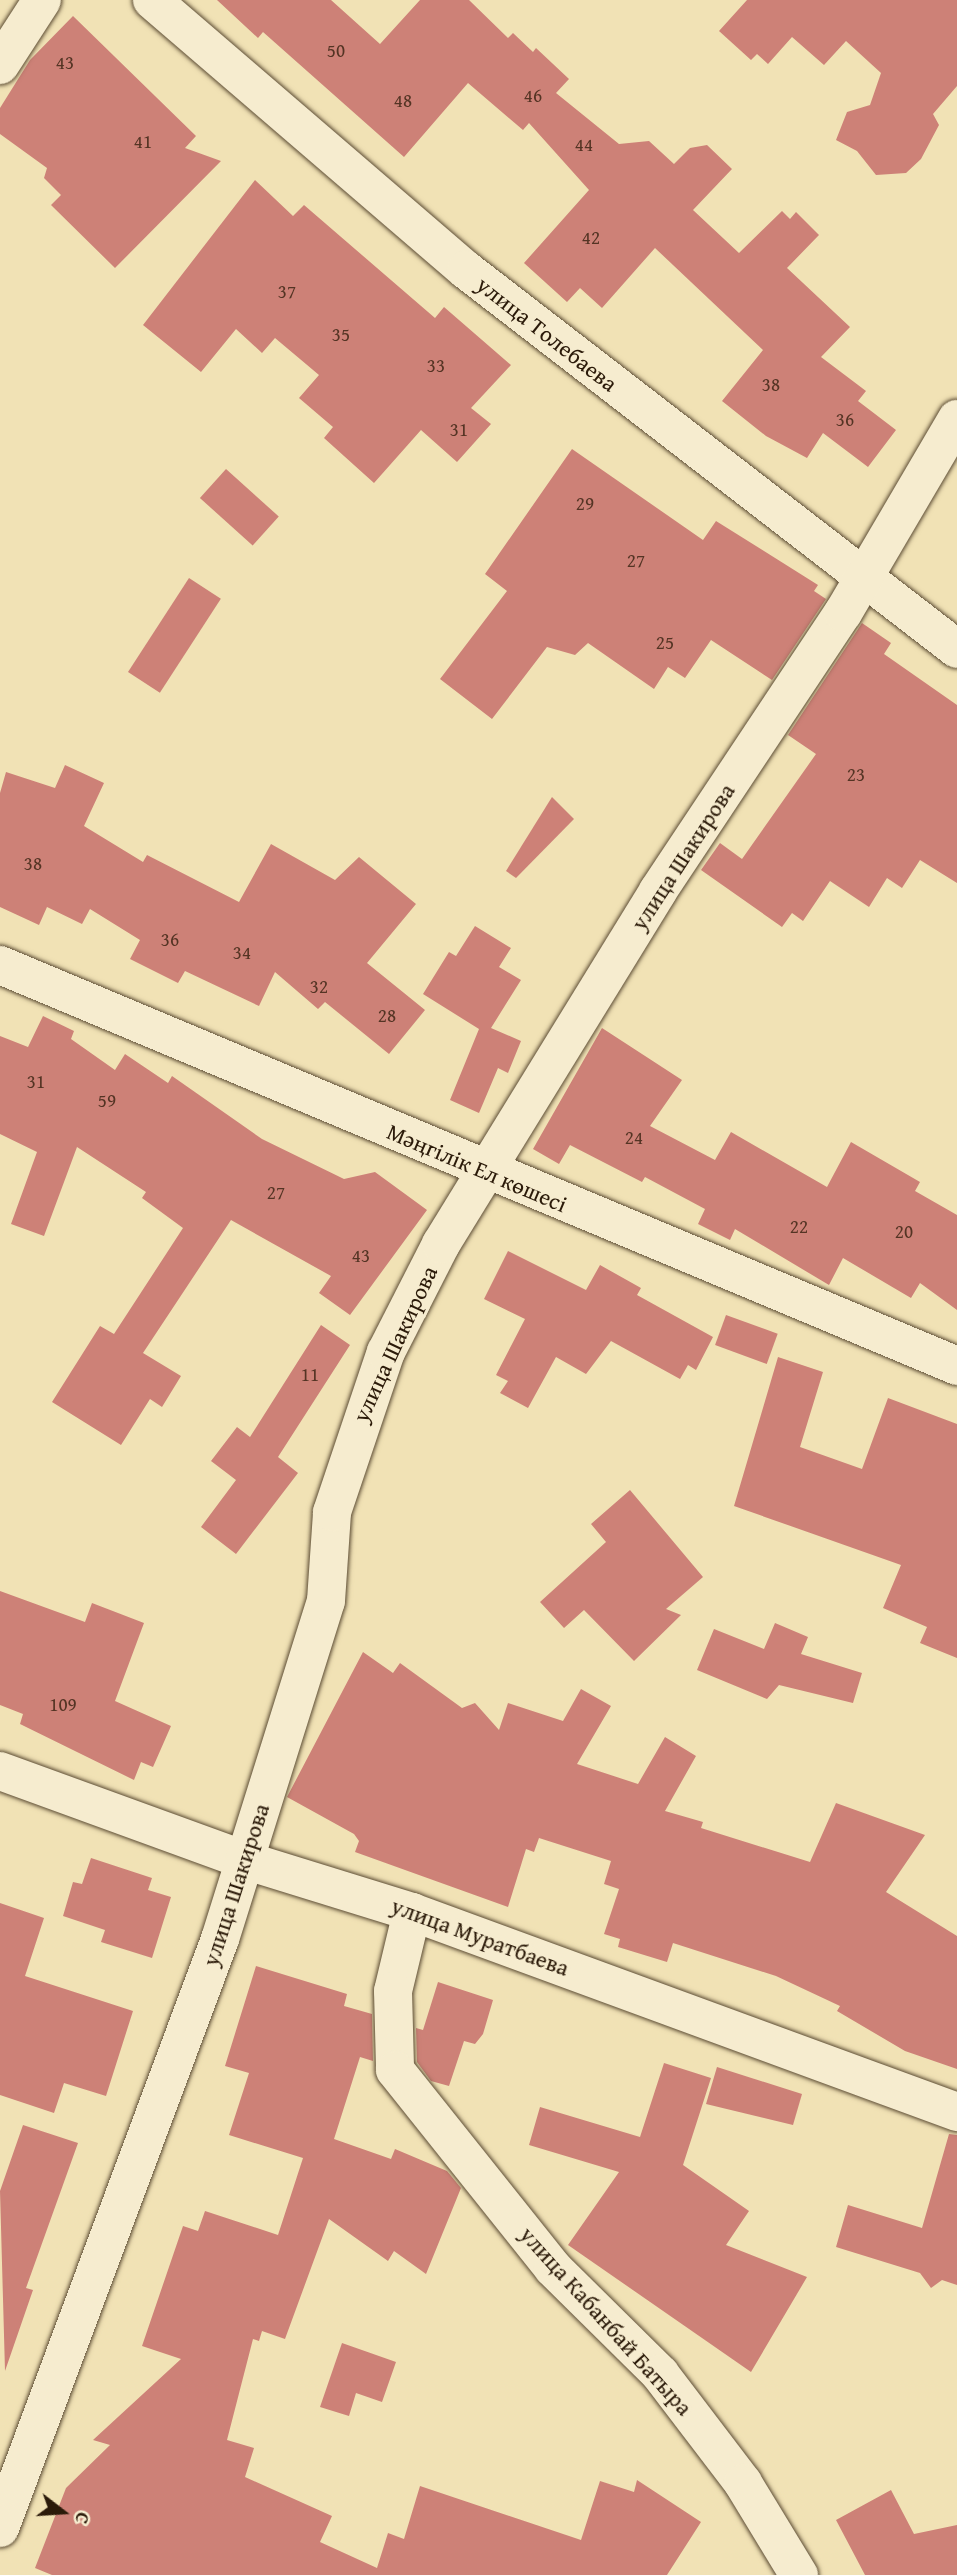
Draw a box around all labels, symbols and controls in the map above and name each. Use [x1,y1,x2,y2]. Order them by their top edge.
house number: 50 [327,40,345,62]
house number: 43 [56,52,74,74]
house number: 46 [524,85,542,107]
house number: 48 [394,90,412,112]
house number: 41 [134,131,152,153]
house number: 44 [575,134,593,156]
house number: 42 [582,227,600,249]
street label: улица Толебаева [471,271,623,397]
house number: 37 [278,281,296,303]
house number: 35 [332,324,350,346]
house number: 33 [427,355,445,377]
house number: 38 [762,374,780,396]
house number: 36 [836,409,854,431]
house number: 31 [450,419,468,441]
house number: 29 [576,493,594,515]
house number: 27 [627,550,645,572]
house number: 25 [656,632,674,654]
house number: 23 [847,764,865,786]
street label: улица Шакирова [625,778,741,936]
house number: 38 [24,853,42,875]
house number: 36 [161,929,179,951]
house number: 34 [233,942,251,964]
house number: 32 [310,976,328,998]
house number: 28 [378,1005,396,1027]
house number: 31 [27,1071,45,1093]
house number: 59 [98,1090,116,1112]
street label: Мәңгілік Ел көшесі [383,1118,571,1218]
house number: 24 [625,1127,643,1149]
house number: 27 [267,1182,285,1204]
house number: 22 [790,1216,808,1238]
house number: 20 [895,1221,913,1243]
house number: 43 [352,1245,370,1267]
street label: улица Шакирова [347,1261,443,1427]
house number: 11 [301,1364,319,1386]
house number: 109 [49,1694,77,1716]
street label: улица Шакирова [197,1800,275,1970]
street label: улица Муратбаева [387,1892,573,1982]
street label: улица Кабанбай Батыра [514,2221,698,2421]
north arrow [28,2477,98,2547]
text: С [68,2509,98,2527]

